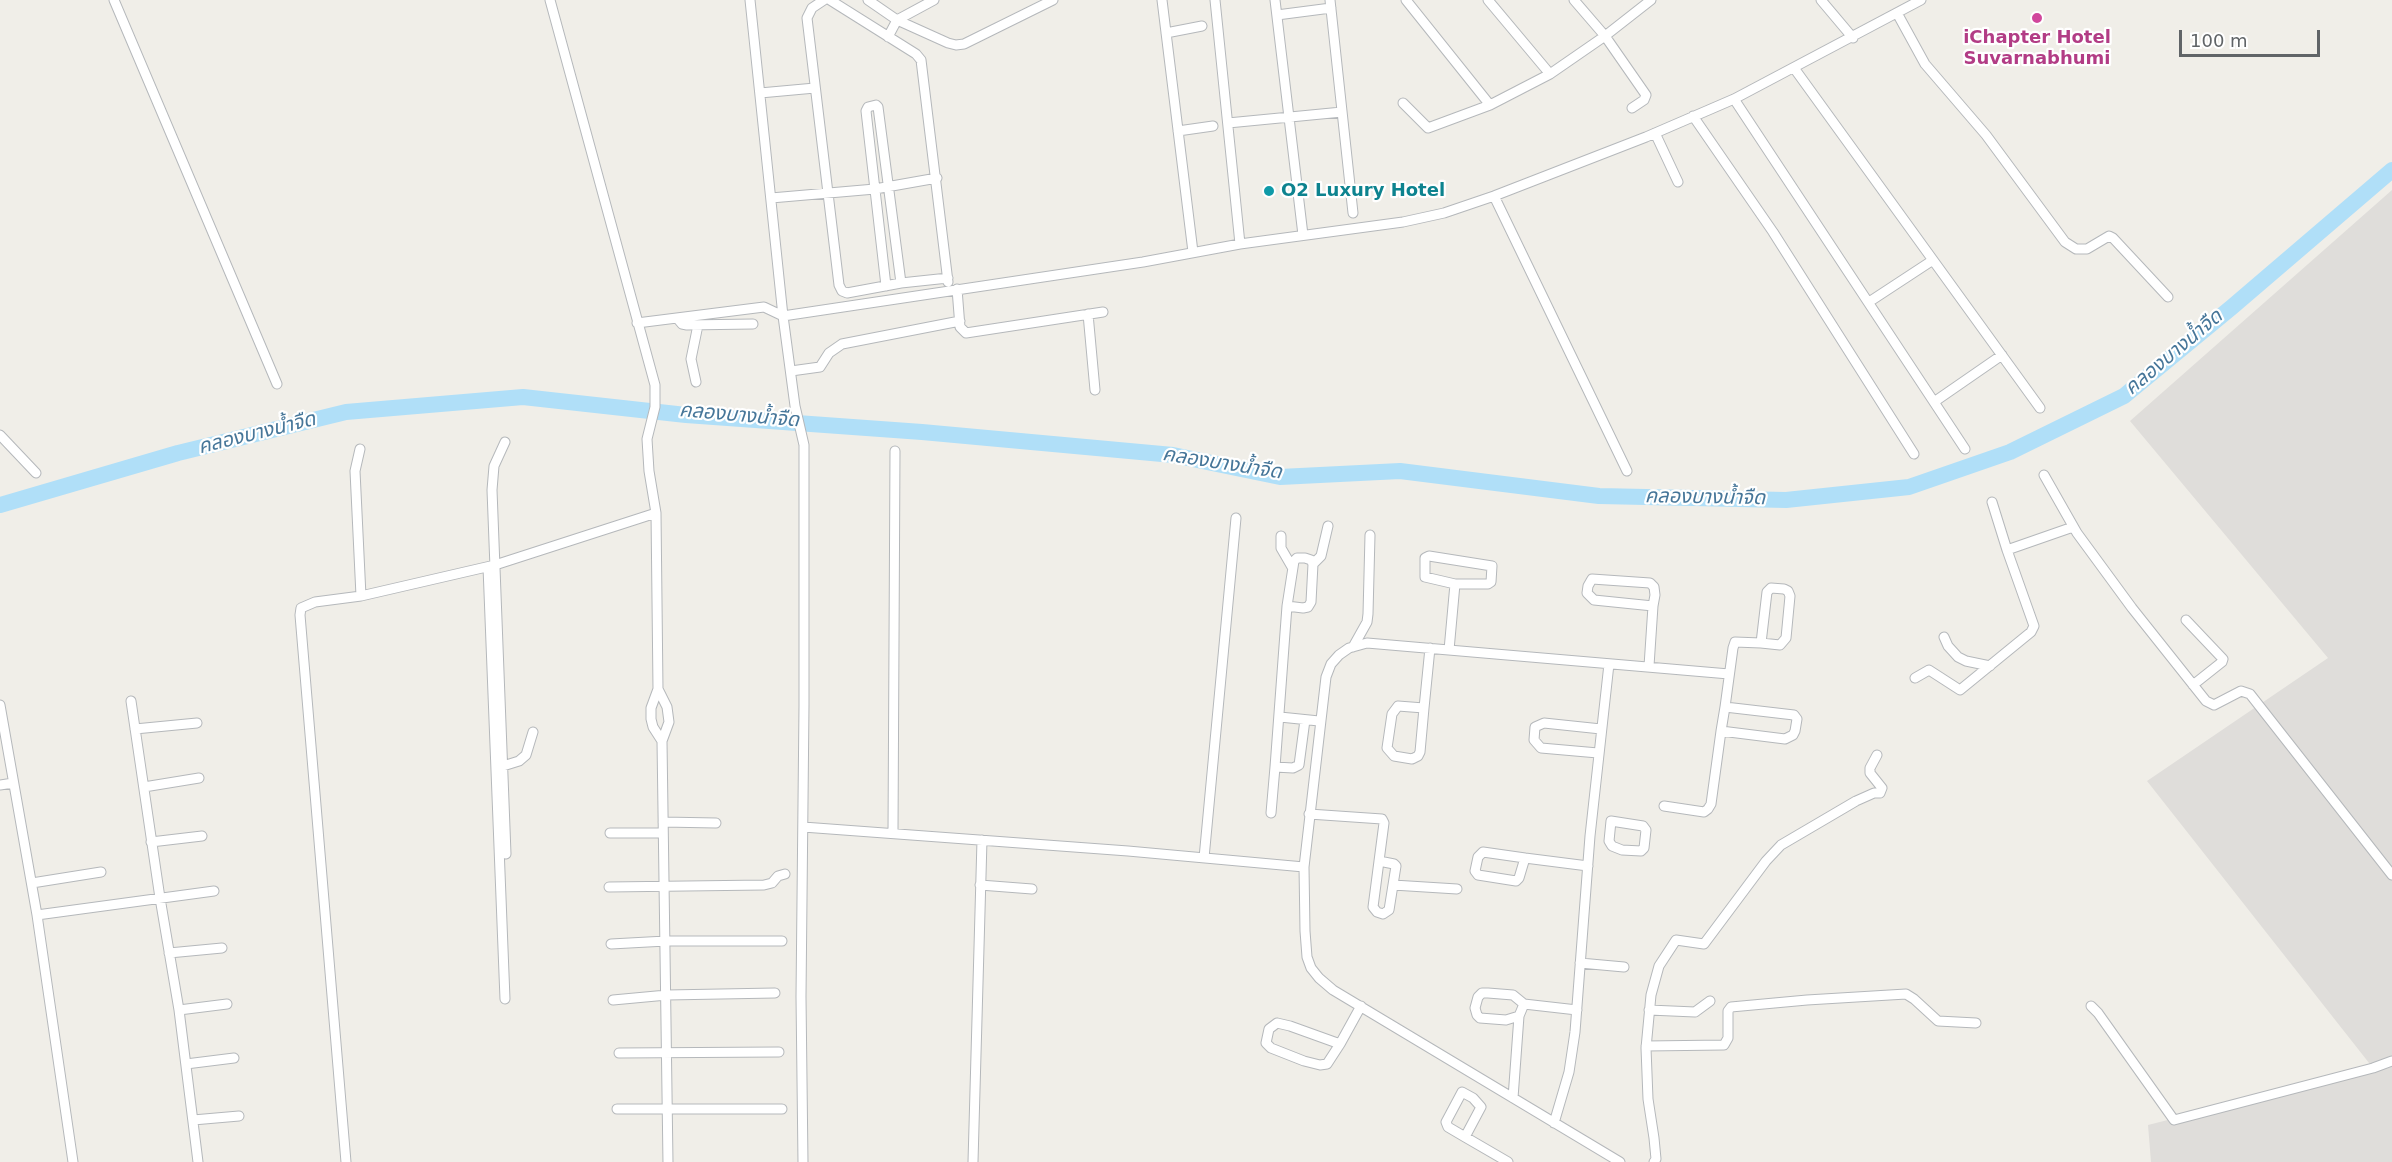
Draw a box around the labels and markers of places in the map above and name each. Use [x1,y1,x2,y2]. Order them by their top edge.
marker: iChapter Hotel Suvarnabhumi [2030,11,2044,25]
place label: iChapter Hotel Suvarnabhumi [1963,27,2111,70]
place label: O2 Luxury Hotel [1281,180,1445,202]
marker: O2 Luxury Hotel [1262,184,1276,198]

